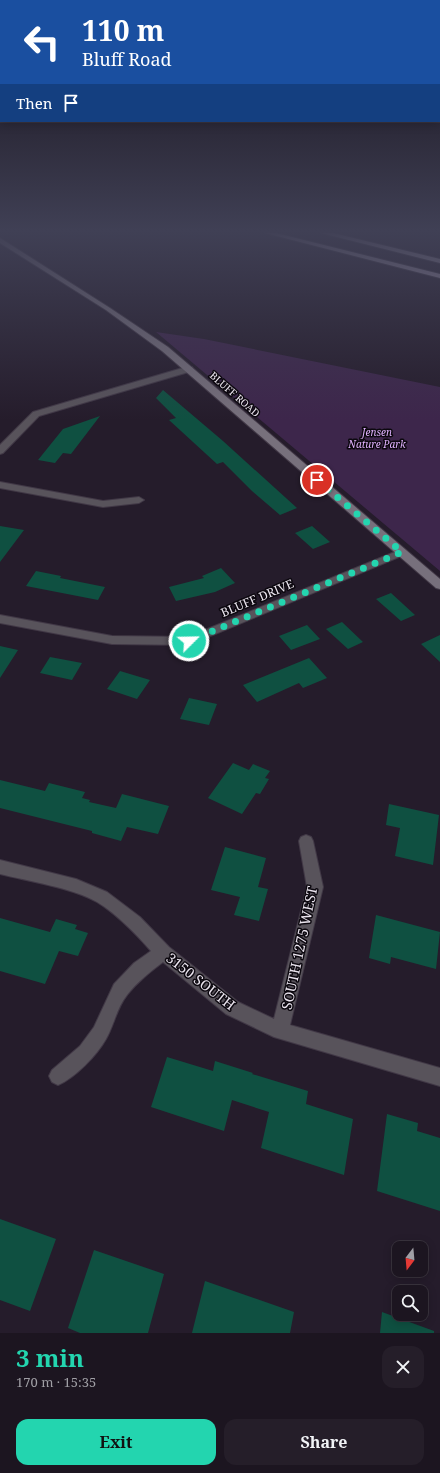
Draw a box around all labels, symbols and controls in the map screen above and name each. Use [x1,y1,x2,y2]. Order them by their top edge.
text: 110 m [82,11,164,49]
icon: left [16,16,68,68]
text: Bluff Road [82,47,172,71]
icon: arrive [60,92,82,114]
text: Then [16,93,52,113]
street label: BLUFF ROAD [207,368,263,420]
park label: Jensen Nature Park [347,425,406,451]
pin [300,463,334,497]
icon: arrive [306,469,328,491]
street label: BLUFF DRIVE [218,575,296,621]
position arrow [168,620,210,662]
street label: SOUTH 1275 WEST [277,884,321,1011]
street label: 3150 SOUTH [163,948,239,1014]
north arrow [392,1241,428,1277]
map controls [392,1241,428,1321]
button: search [392,1285,428,1321]
text: 3 min [16,1341,84,1374]
button: close [382,1346,424,1388]
text: 170 m · 15:35 [16,1373,96,1391]
button: Exit [16,1419,216,1465]
button: Share [224,1419,424,1465]

